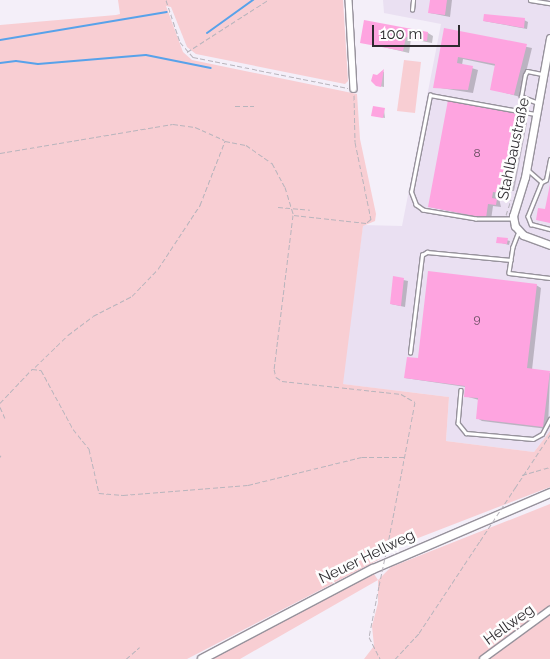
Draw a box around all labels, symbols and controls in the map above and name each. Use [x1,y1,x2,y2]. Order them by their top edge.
scale bar [375,15,462,47]
text: 100 m [380,25,422,43]
street label: Stahlbaustraße [494,96,534,202]
house number: 8 [473,147,481,161]
house number: 9 [473,313,481,327]
street label: Neuer Hellweg [316,526,418,588]
street label: Hellweg [480,601,538,649]

